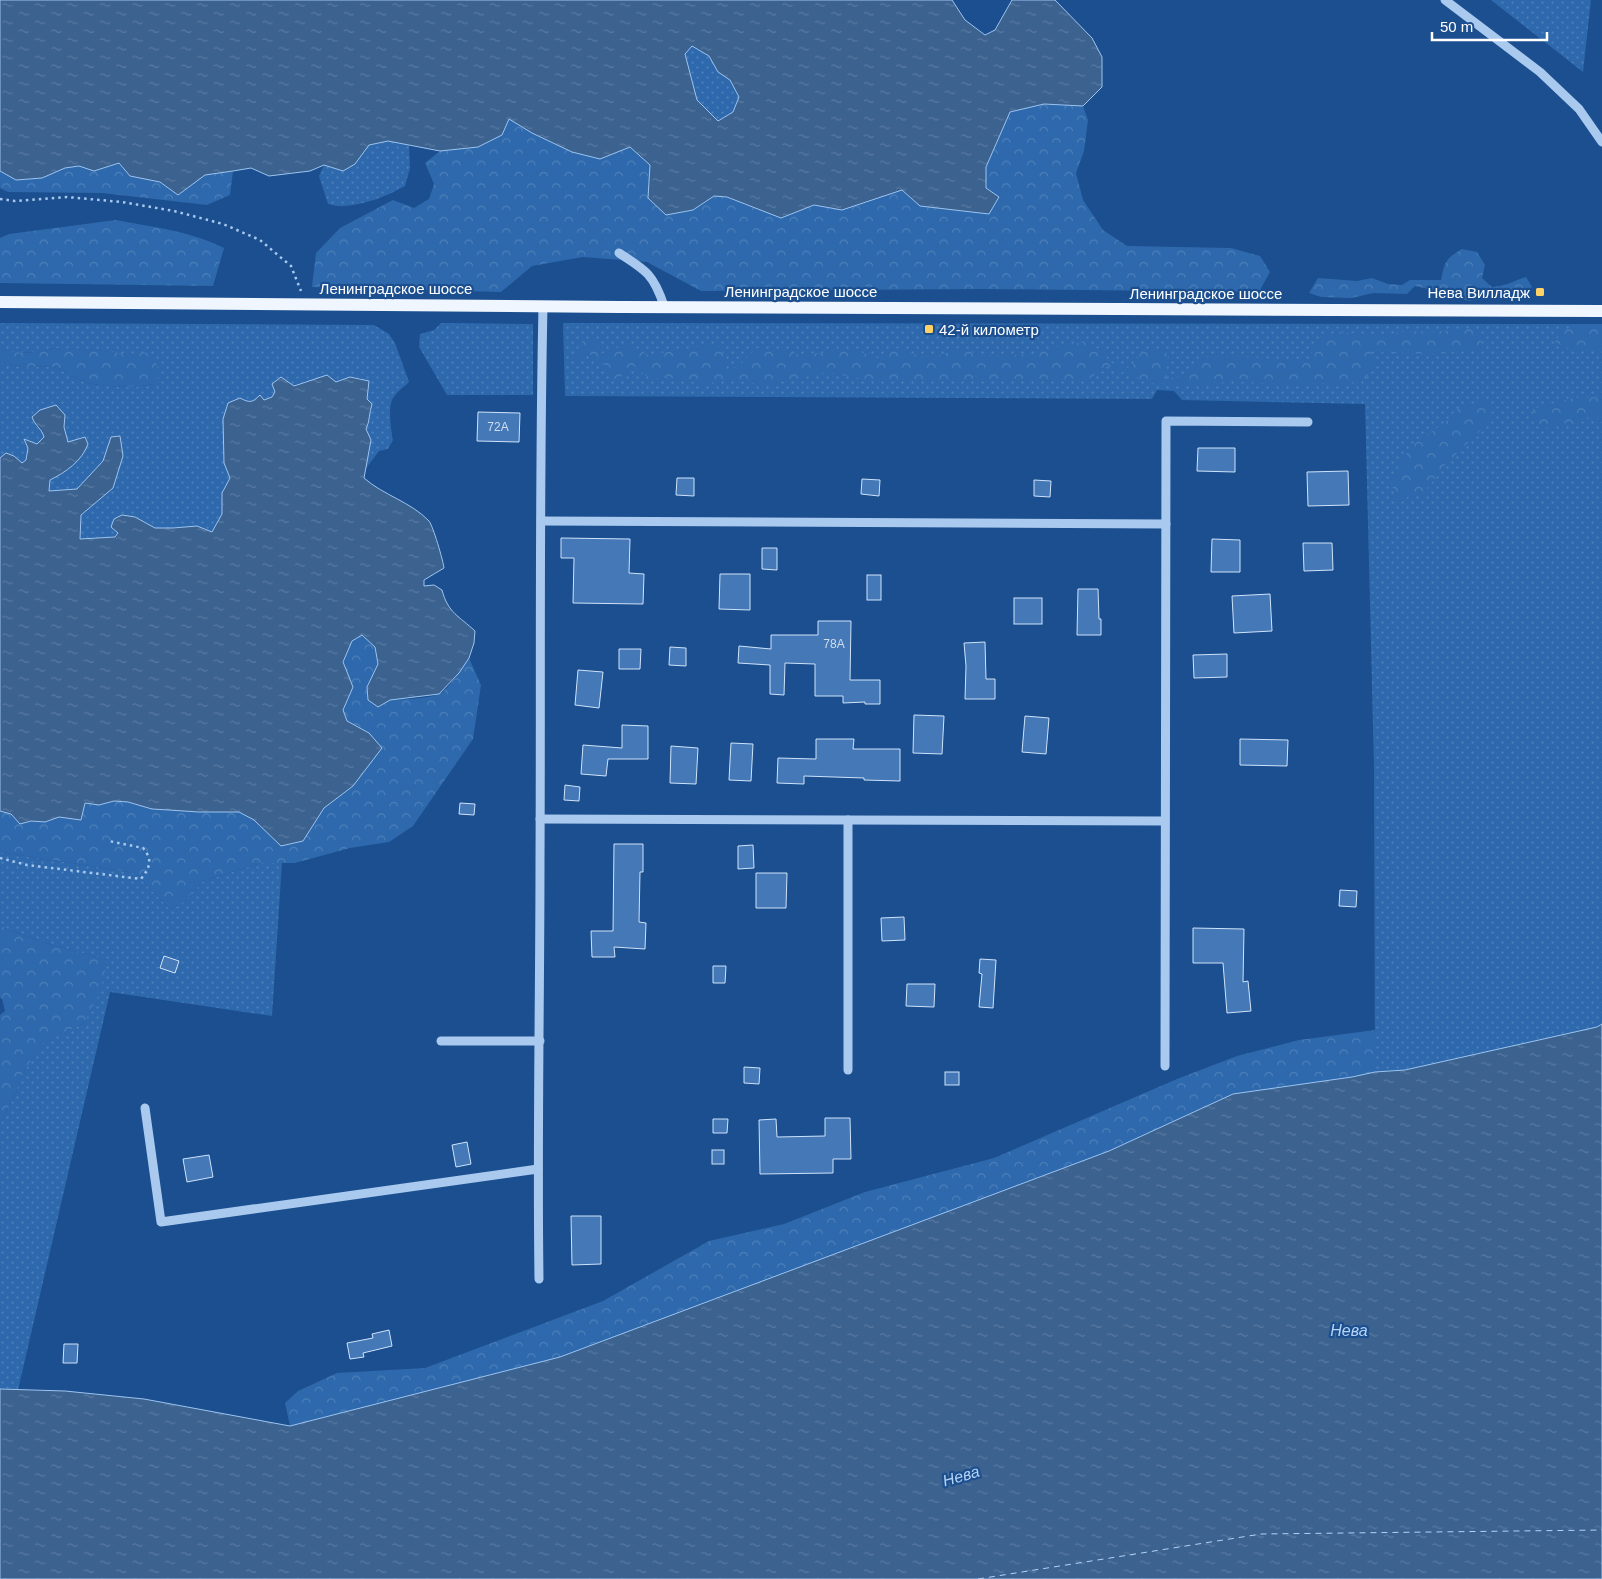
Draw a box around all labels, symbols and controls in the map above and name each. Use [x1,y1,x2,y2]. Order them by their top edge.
scale bar [1432,10,1547,42]
text: 50 m [1440,18,1473,35]
street label: Ленинградское шоссе [320,280,472,297]
street label: Ленинградское шоссе [725,283,877,300]
place label: Нева Вилладж [1427,284,1530,301]
street label: Ленинградское шоссе [1130,285,1282,302]
marker: Нева Вилладж [1534,286,1546,298]
place label: 42-й километр [939,321,1039,338]
marker: 42-й километр [923,323,935,335]
house number: 72А [487,420,509,434]
house number: 78А [823,637,845,651]
water label: Нева [1330,1322,1368,1339]
water label: Нева [941,1463,981,1489]

